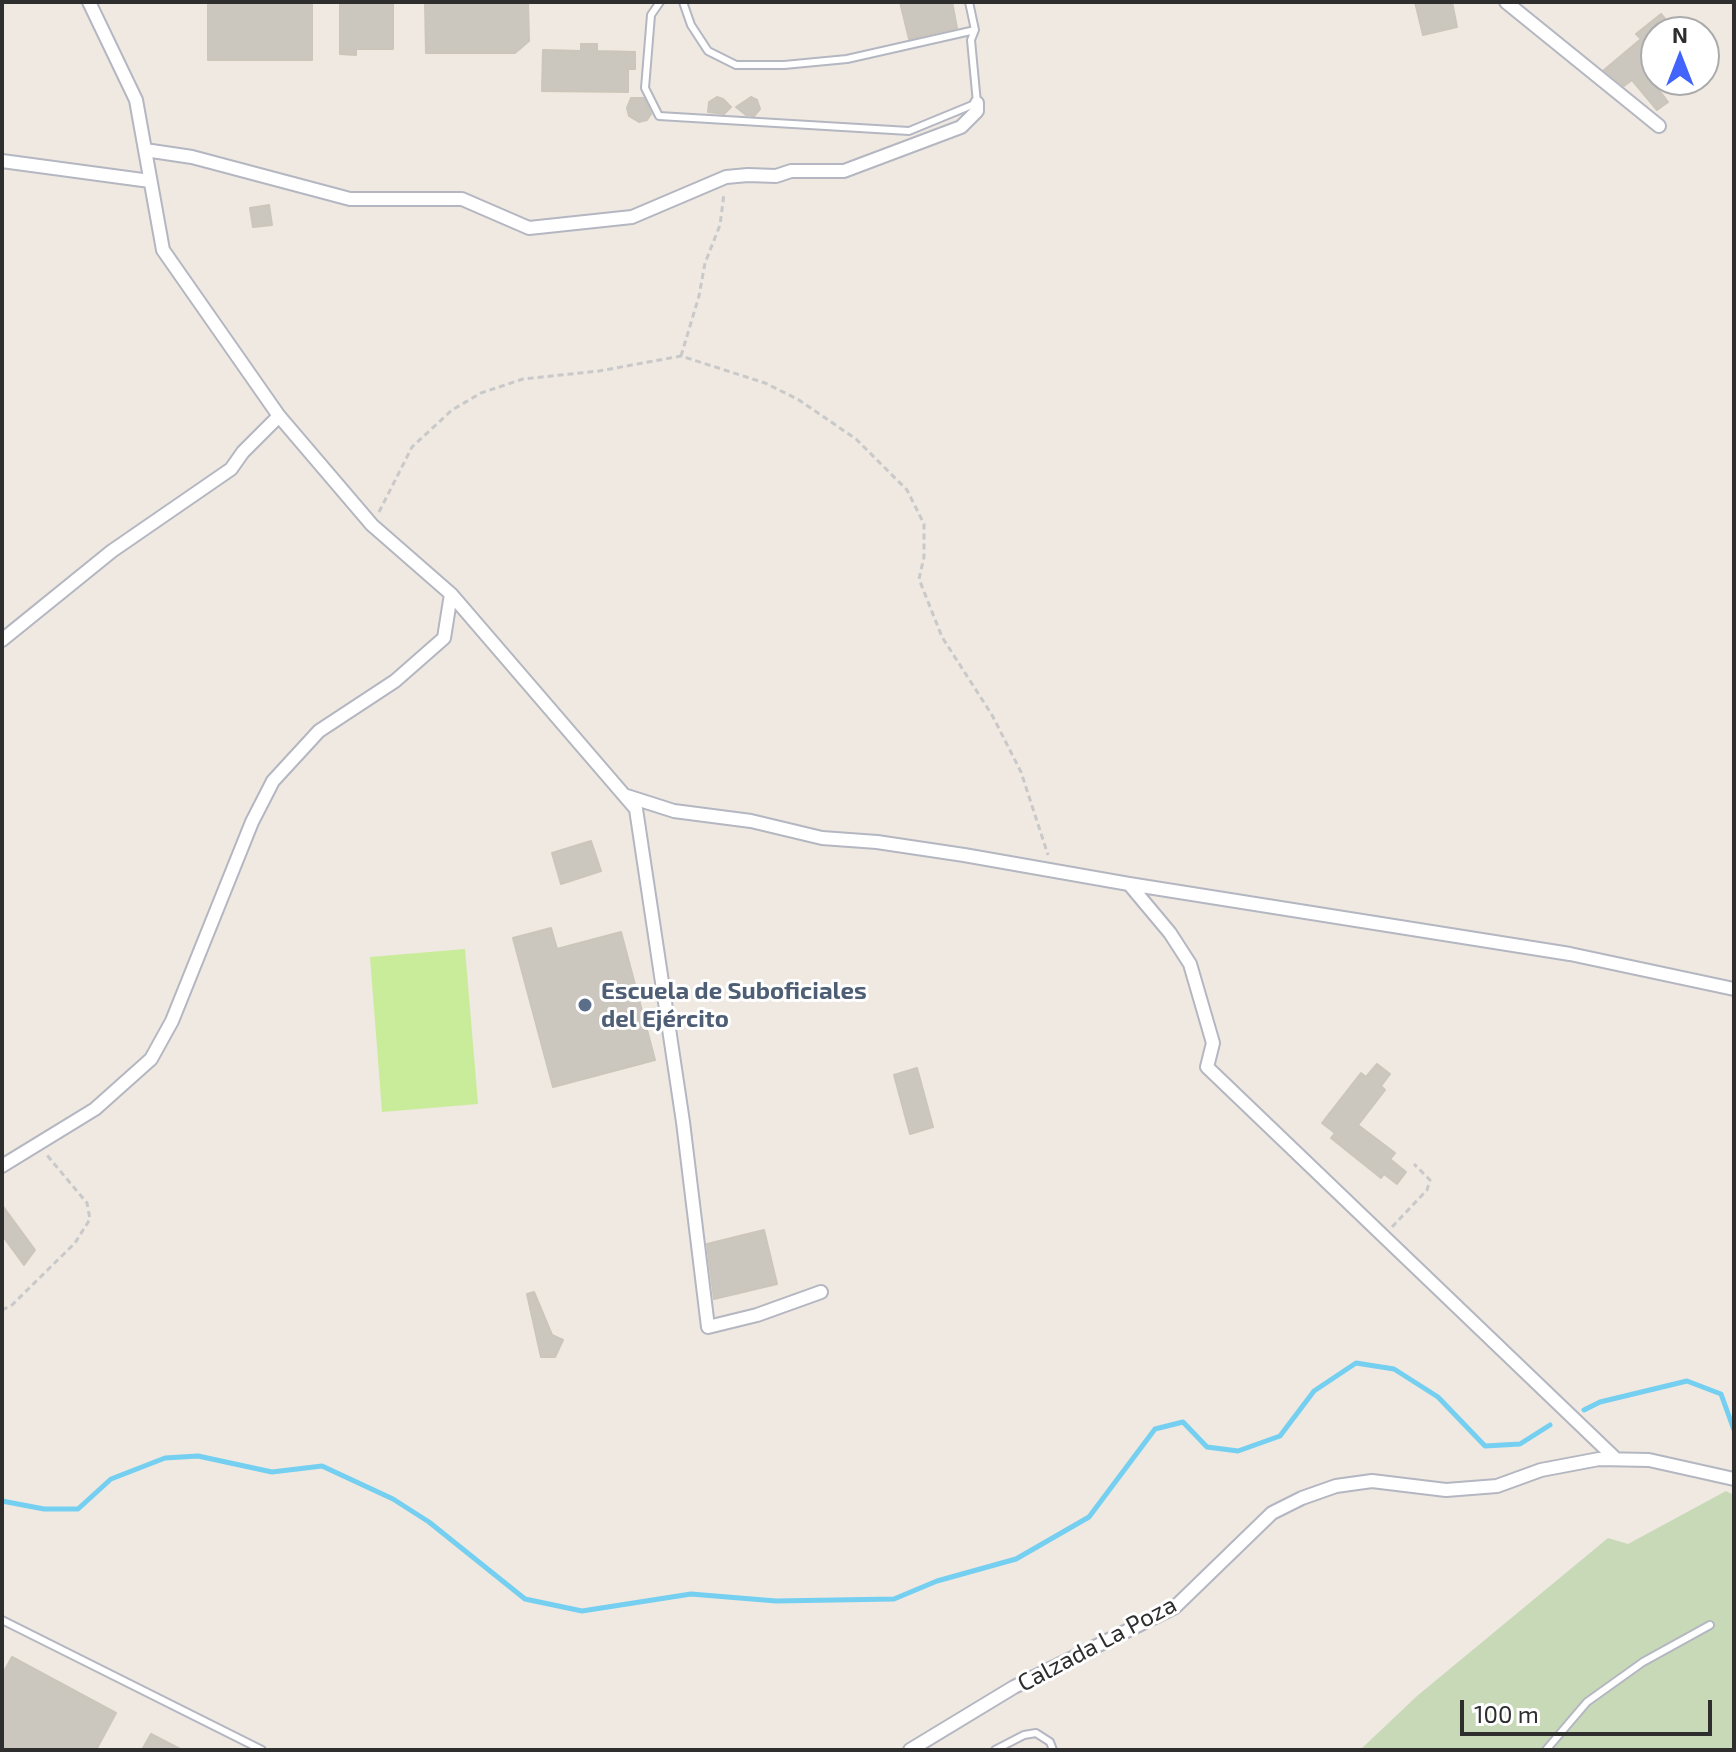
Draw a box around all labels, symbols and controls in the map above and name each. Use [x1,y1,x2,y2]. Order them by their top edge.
north arrow [1640,16,1720,96]
text: N [1672,21,1688,47]
place label: Escuela de Suboficiales del Ejército [601,977,867,1033]
marker: Escuela de Suboficiales del Ejército [576,996,594,1014]
street label: Calzada La Poza [1013,1590,1181,1698]
scale bar [1464,1684,1716,1734]
text: 100 m [1474,1699,1539,1728]

